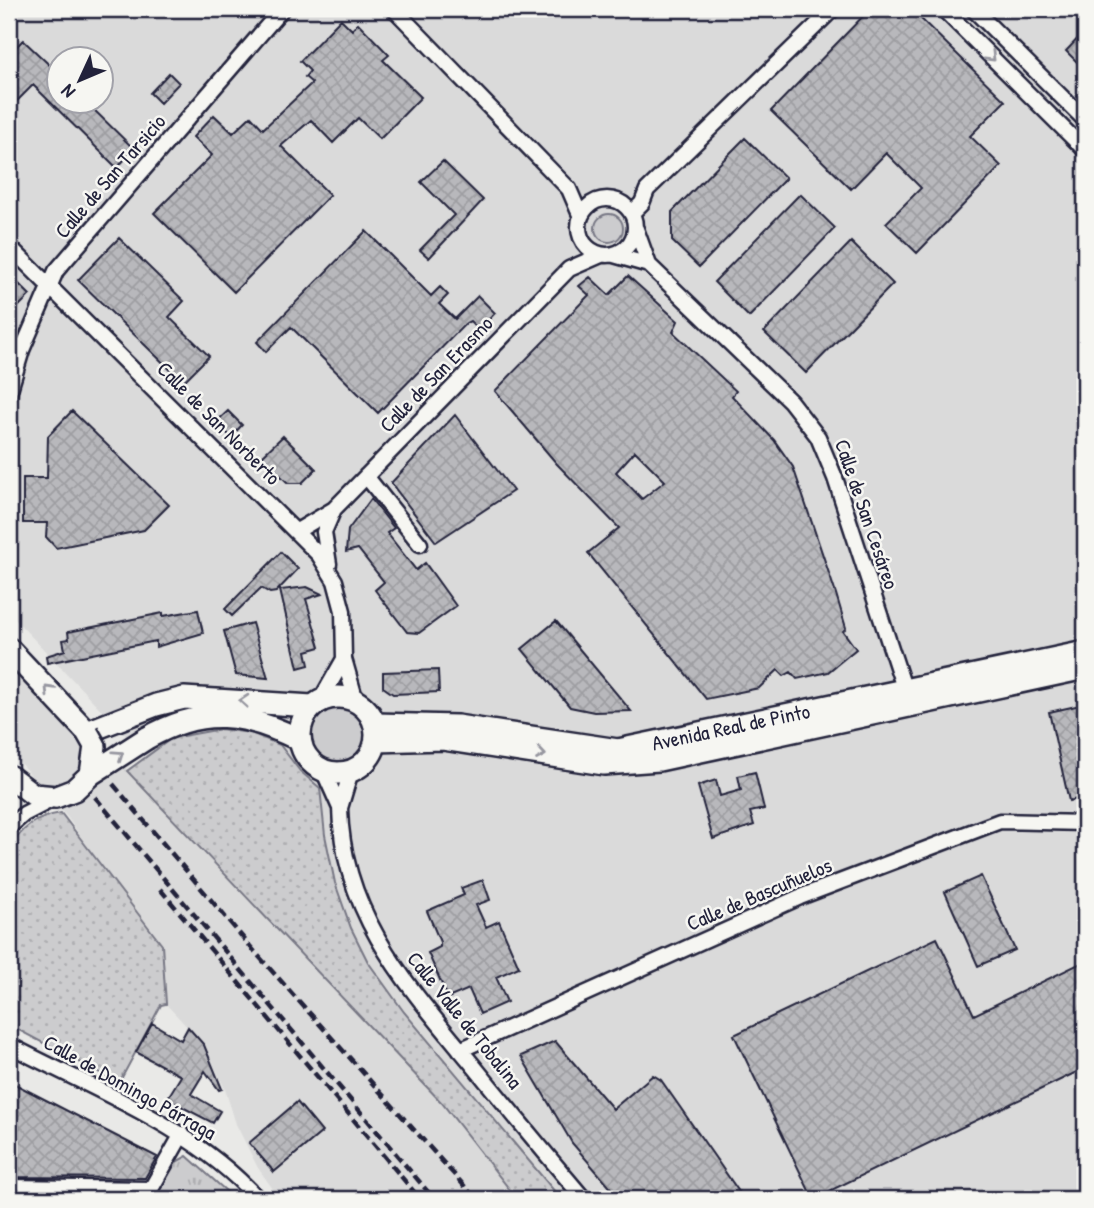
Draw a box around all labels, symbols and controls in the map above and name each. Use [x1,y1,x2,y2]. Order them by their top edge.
north arrow [46,46,116,116]
one-way arrow [983,48,996,61]
text: N [55,79,81,104]
street label: Calle de San Tarsicio [48,108,172,244]
street label: Calle de San Erasmo [373,309,499,439]
street label: Calle de San Norberto [151,355,287,491]
street label: Calle de San Cesáreo [828,435,906,593]
one-way arrow [44,685,57,698]
one-way arrow [238,694,249,709]
street label: Avenida Real de Pinto [649,696,812,757]
one-way arrow [535,747,547,762]
one-way arrow [111,750,124,763]
street label: Calle de Bascuñuelos [682,850,836,938]
street label: Calle Valle de Tobalina [401,945,529,1095]
street label: Calle de Domingo Párraga [38,1027,222,1147]

